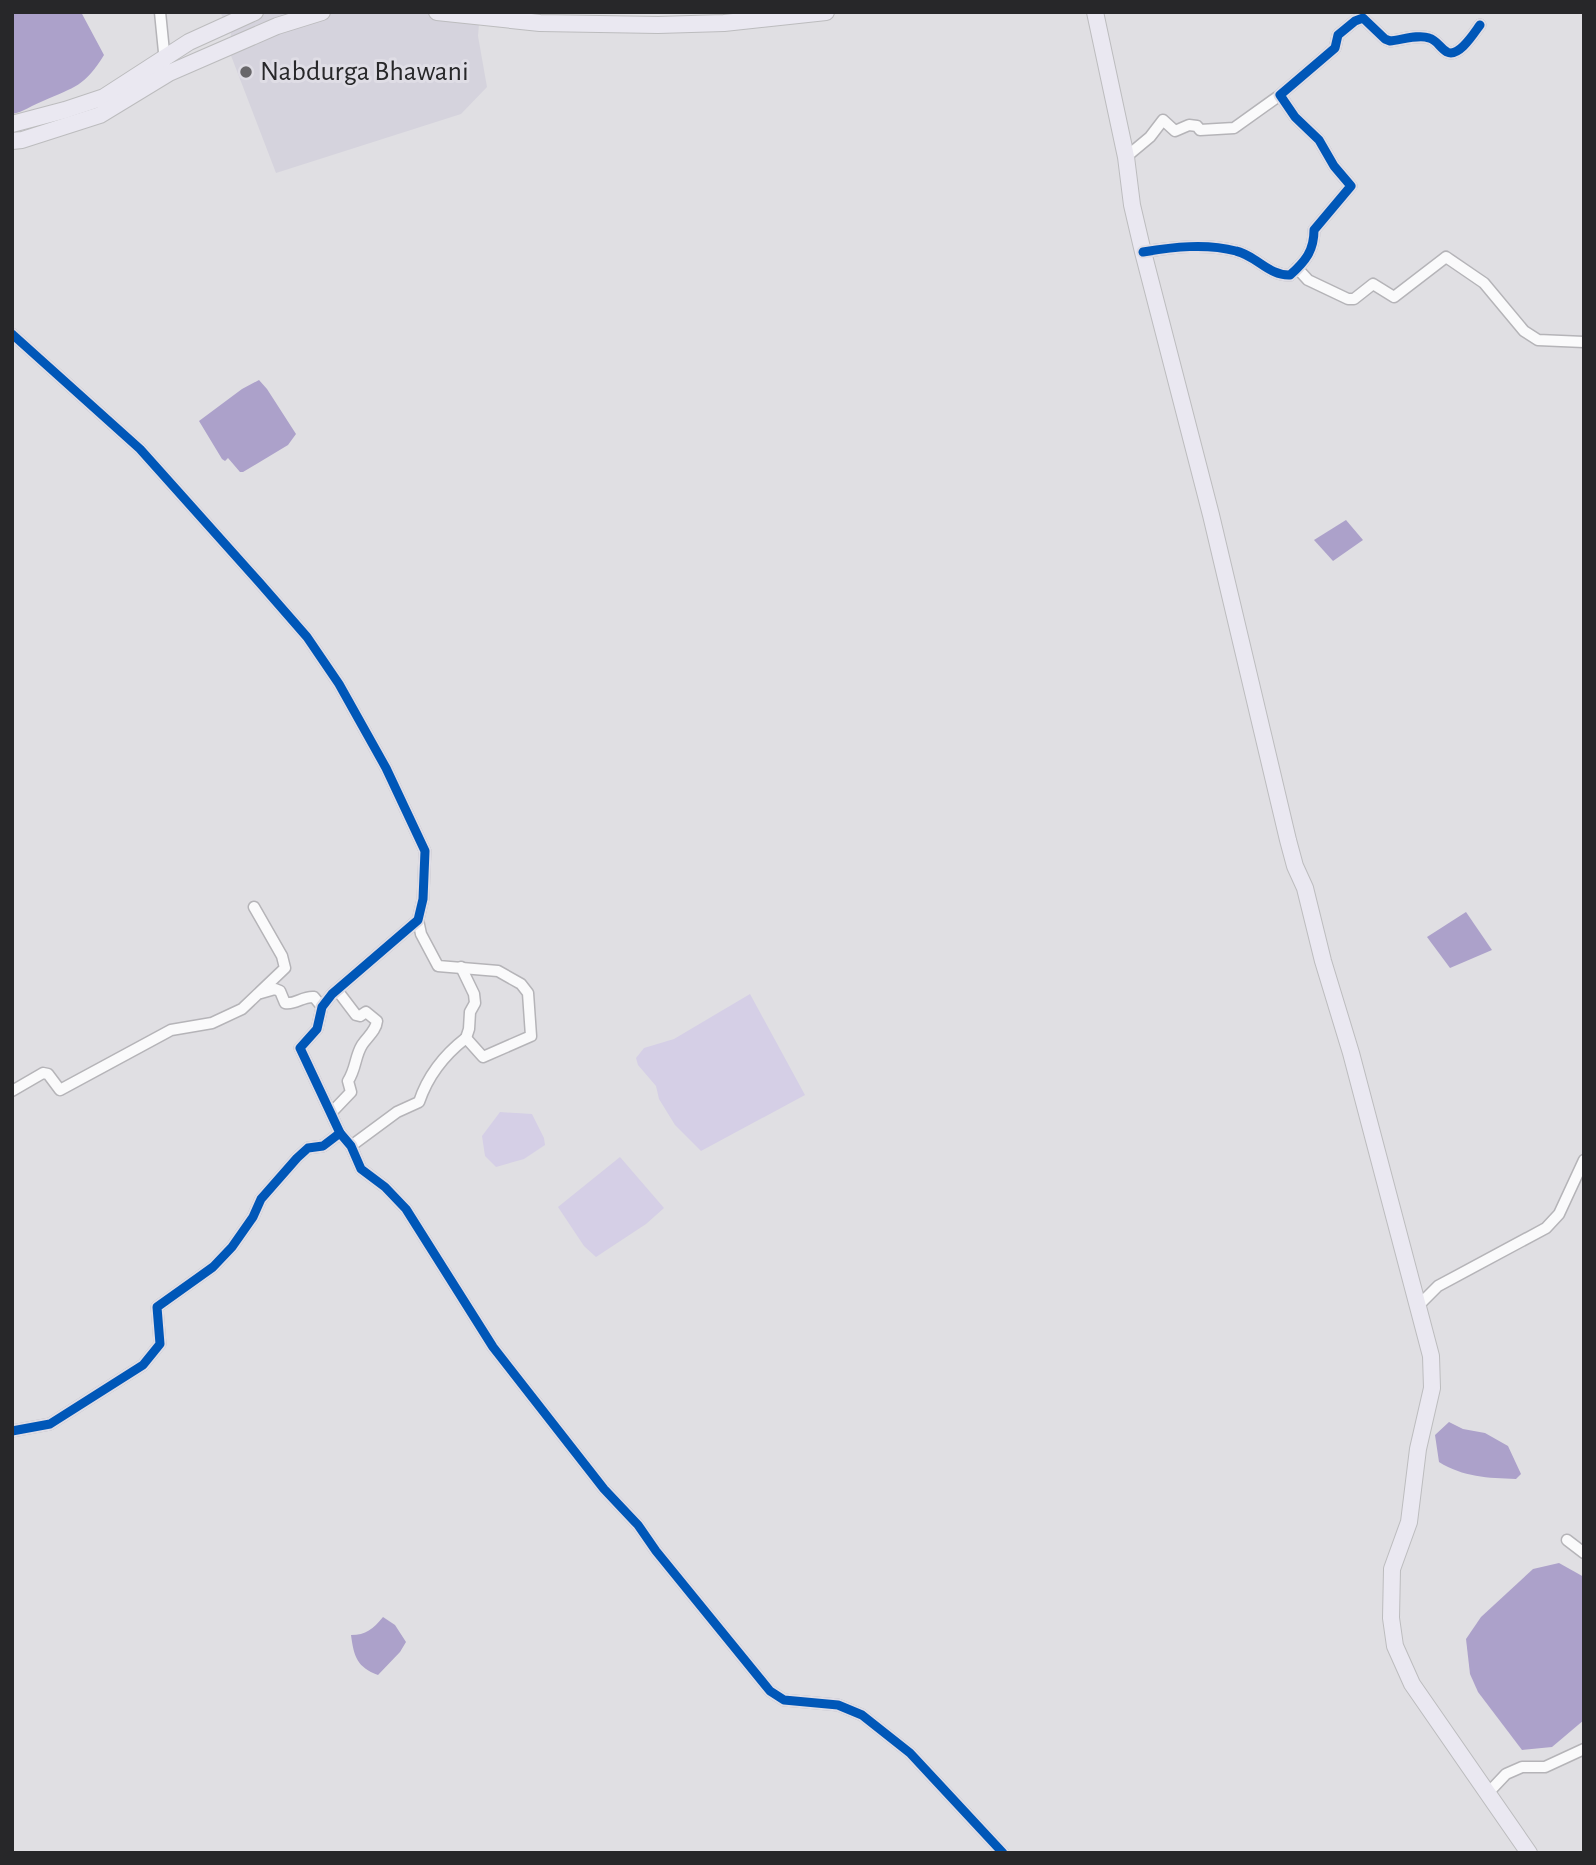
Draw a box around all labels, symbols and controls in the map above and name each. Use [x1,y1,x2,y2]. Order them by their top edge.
place label: Nabdurga Bhawani [260,58,469,86]
marker: Nabdurga Bhawani [238,64,254,80]

